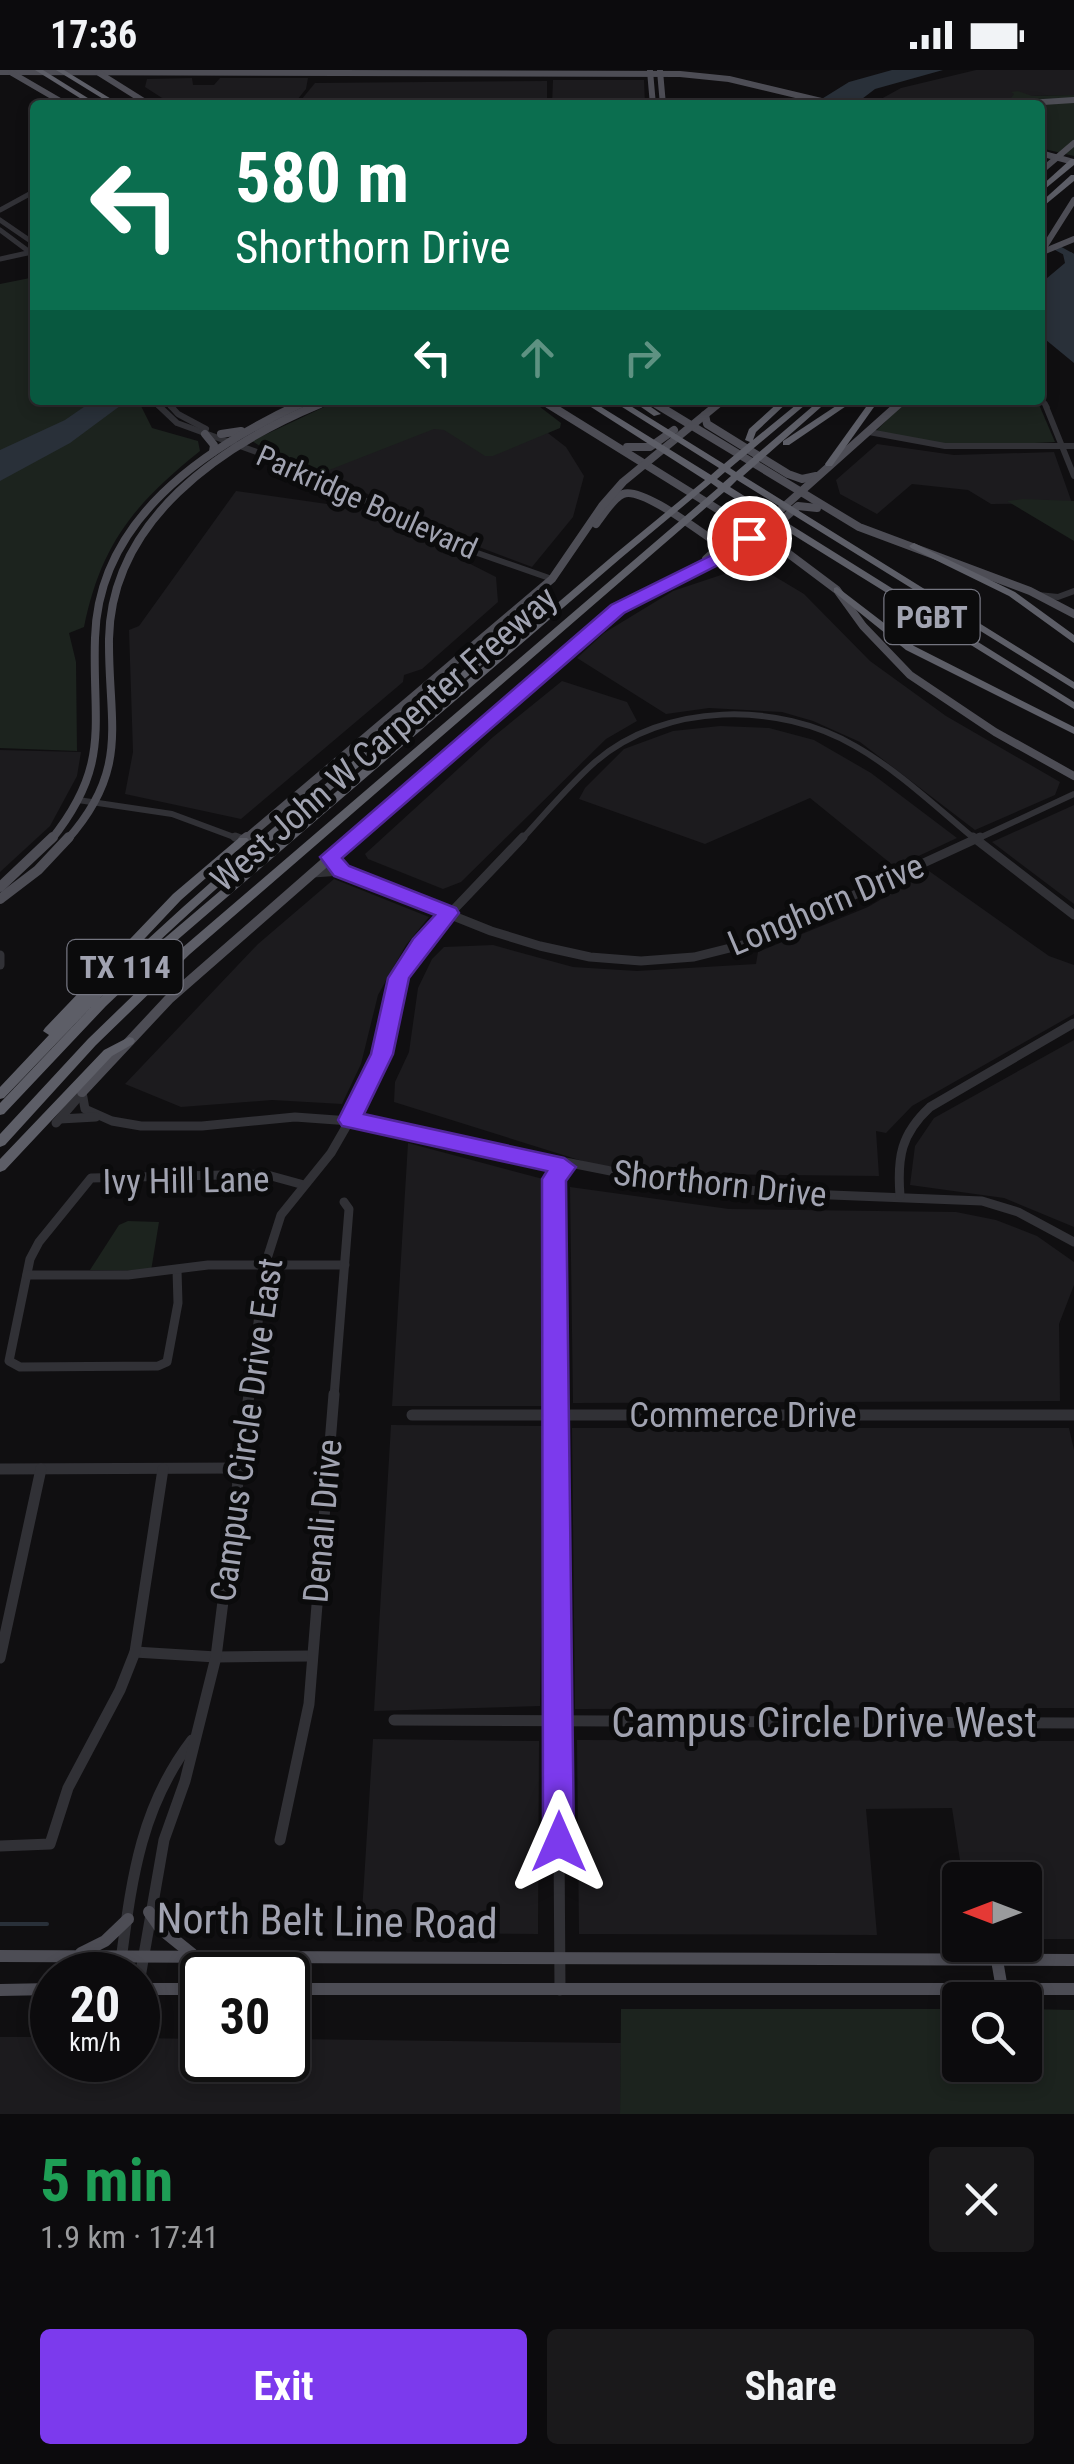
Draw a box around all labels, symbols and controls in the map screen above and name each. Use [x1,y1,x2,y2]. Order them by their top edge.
text: 17:36 [50,13,137,57]
text: 580 m [235,137,409,219]
icon: left [70,140,200,270]
text: Shorthorn Drive [235,221,511,274]
icon: left [405,330,460,385]
icon: ahead [510,330,565,385]
icon: right [615,330,670,385]
street label: Parkridge Boulevard [251,438,483,566]
pin [707,496,792,581]
icon: arrive [722,511,777,566]
street label: West John W Carpenter Freeway [203,578,565,900]
road number: PGBT [884,590,980,644]
street label: Longhorn Drive [722,845,930,965]
road number: TX 114 [68,940,182,994]
street label: Shorthorn Drive [611,1152,829,1216]
street label: Ivy Hill Lane [102,1159,270,1203]
street label: Campus Circle Drive East [203,1256,291,1604]
street label: Commerce Drive [629,1395,857,1436]
street label: Denali Drive [295,1438,351,1604]
street label: Campus Circle Drive West [611,1698,1037,1747]
position arrow [507,1790,611,1894]
north arrow [942,1862,1042,1962]
map controls [942,1862,1042,2082]
street label: North Belt Line Road [156,1894,498,1948]
speed limit sign: 30 [180,1952,310,2082]
text: 20 [70,1976,120,2034]
button: search [942,1982,1042,2082]
text: km/h [69,2028,121,2057]
text: 5 min [40,2145,173,2216]
button: close [929,2147,1034,2252]
text: 1.9 km · 17:41 [40,2218,219,2256]
button: Exit [40,2329,527,2444]
button: Share [547,2329,1034,2444]

